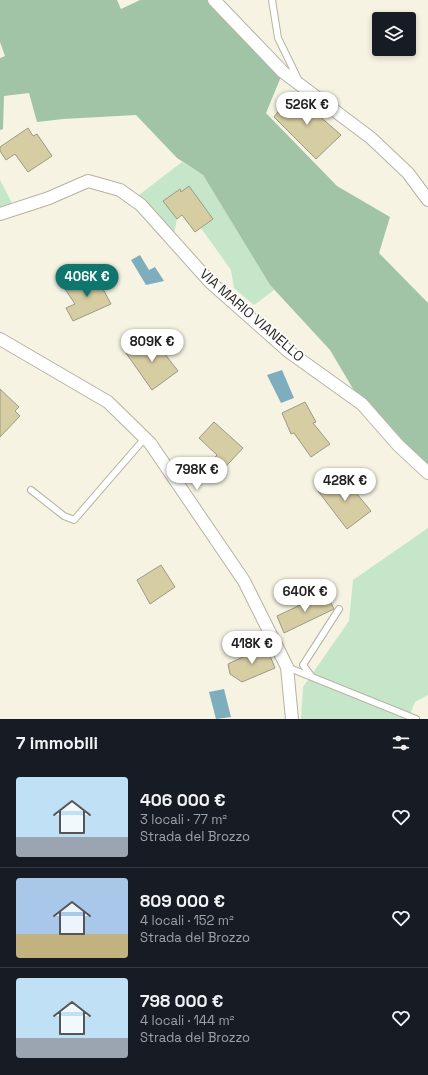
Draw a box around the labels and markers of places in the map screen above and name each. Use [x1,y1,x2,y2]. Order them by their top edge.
pin: 526K € [274,92,340,126]
pin: 406K € [54,264,120,298]
pin: 809K € [119,329,185,363]
pin: 798K € [164,457,230,491]
pin: 428K € [312,468,378,502]
pin: 640K € [272,579,338,613]
pin: 418K € [219,631,285,665]

